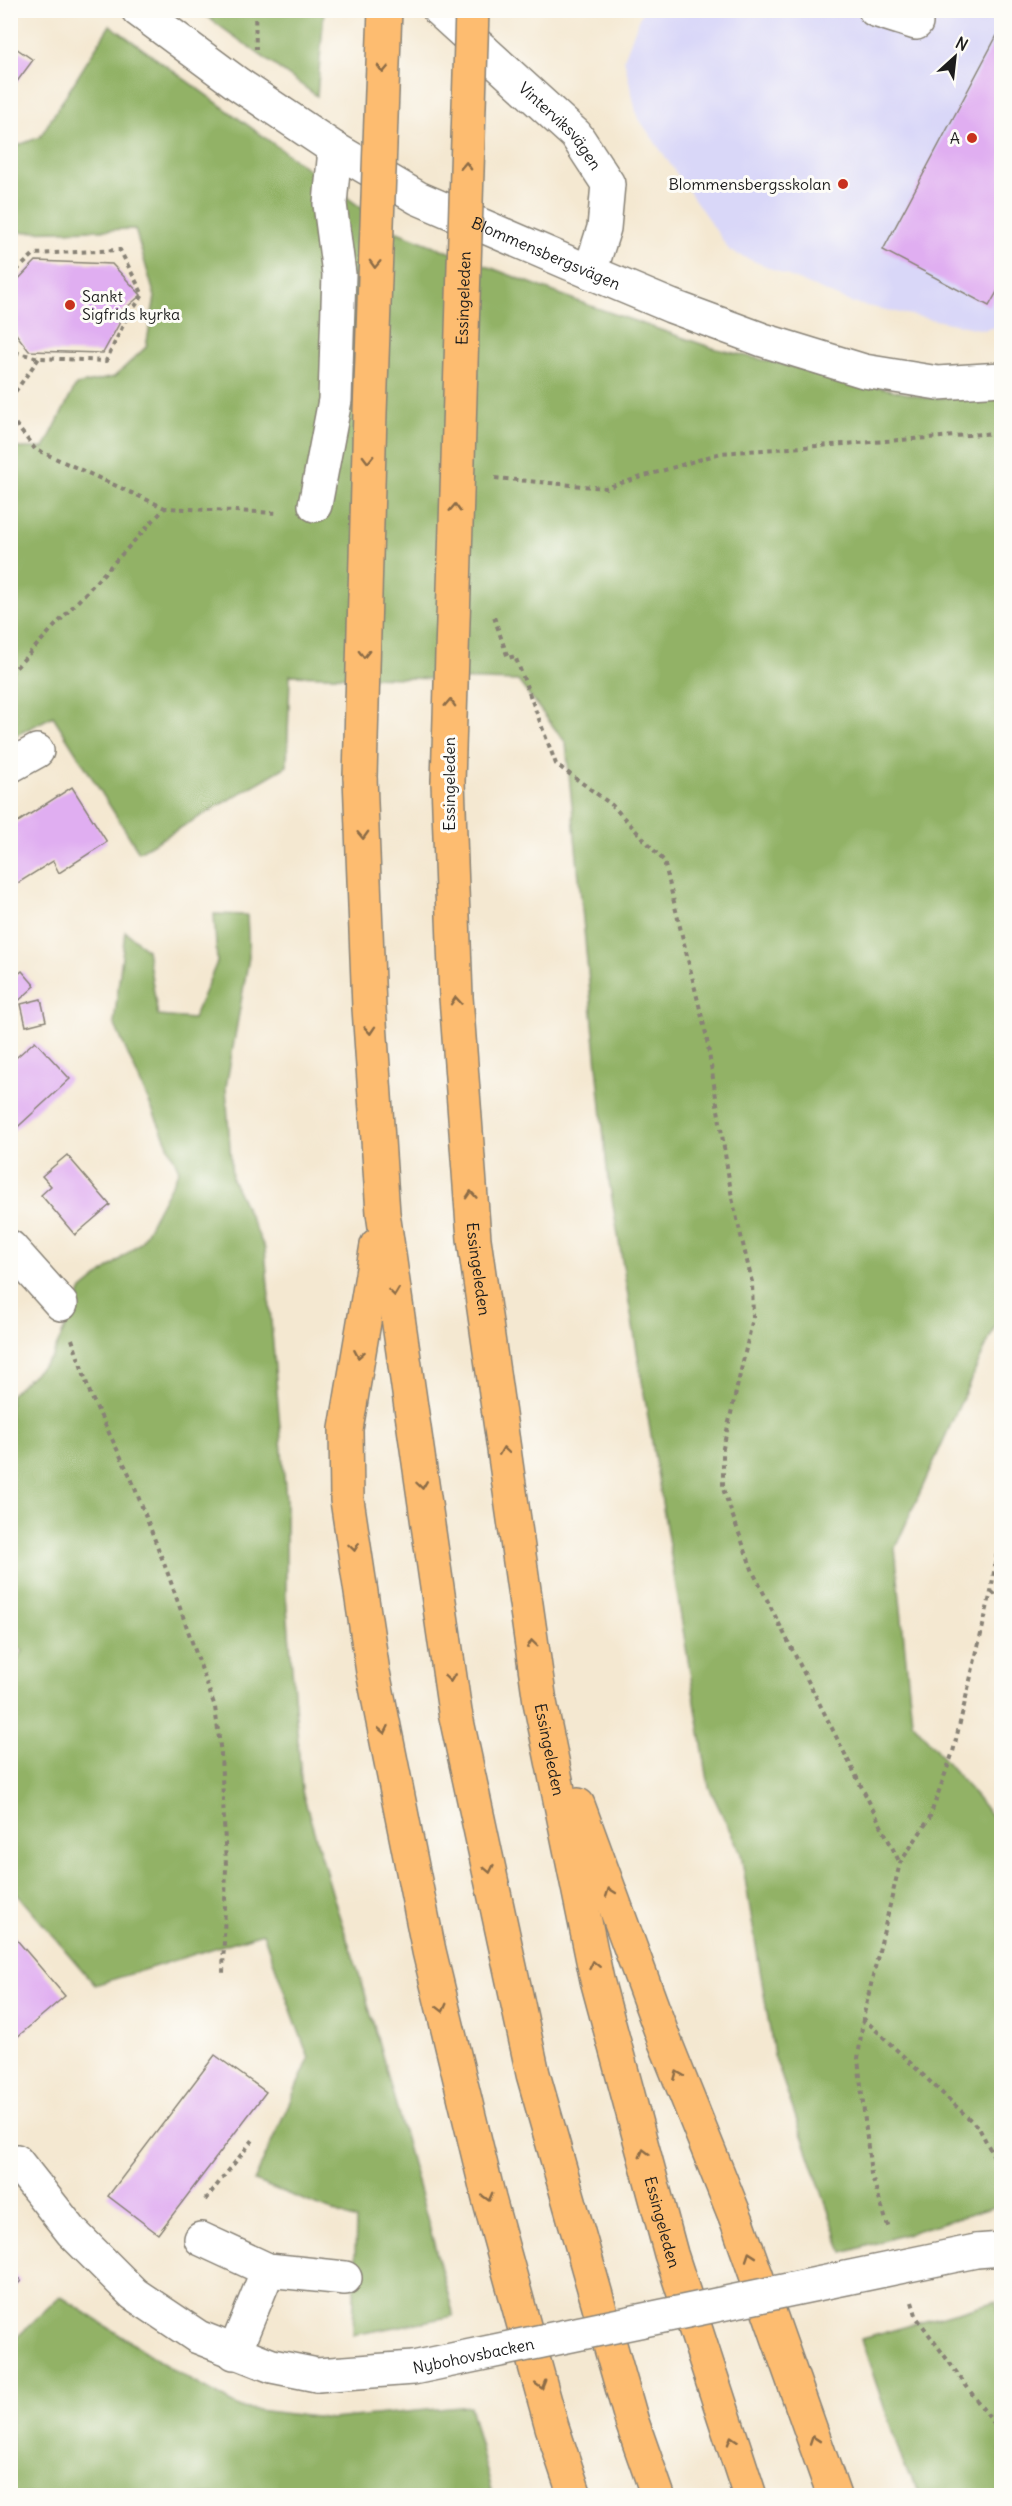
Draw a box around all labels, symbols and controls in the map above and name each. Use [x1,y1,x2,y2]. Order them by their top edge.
north arrow [925,27,985,87]
text: N [952,32,971,55]
one-way arrow [376,64,389,73]
street label: Vinterviksvägen [514,78,606,173]
place label: A [950,128,960,148]
marker: A [965,131,979,145]
one-way arrow [460,161,473,170]
place label: Blommensbergsskolan [668,174,831,194]
marker: Blommensbergsskolan [836,177,850,191]
street label: Blommensbergsvägen [469,212,624,294]
street label: Essingeleden [452,251,474,345]
one-way arrow [369,259,382,268]
place label: Sankt Sigfrids kyrka [82,286,180,324]
marker: Sankt Sigfrids kyrka [63,298,77,312]
one-way arrow [362,454,375,463]
one-way arrow [449,503,461,512]
one-way arrow [357,649,370,658]
one-way arrow [443,698,456,707]
street label: Essingeleden [439,737,459,831]
one-way arrow [356,831,369,840]
one-way arrow [450,996,463,1005]
one-way arrow [364,1025,377,1034]
one-way arrow [465,1190,478,1200]
street label: Essingeleden [463,1222,495,1317]
one-way arrow [388,1287,400,1296]
one-way arrow [353,1348,366,1358]
one-way arrow [499,1446,511,1455]
one-way arrow [415,1480,427,1489]
one-way arrow [348,1542,360,1552]
one-way arrow [526,1639,538,1648]
one-way arrow [443,1673,455,1682]
street label: Essingeleden [531,1702,569,1797]
one-way arrow [377,1725,390,1735]
one-way arrow [481,1864,494,1874]
one-way arrow [605,1887,617,1898]
one-way arrow [588,1960,601,1970]
one-way arrow [435,2003,448,2013]
one-way arrow [673,2070,686,2081]
one-way arrow [638,2148,651,2158]
street label: Essingeleden [640,2174,685,2270]
one-way arrow [481,2192,494,2202]
one-way arrow [745,2251,757,2262]
street label: Nybohovsbacken [411,2333,536,2378]
one-way arrow [534,2379,546,2390]
one-way arrow [726,2435,739,2446]
one-way arrow [809,2435,822,2446]

